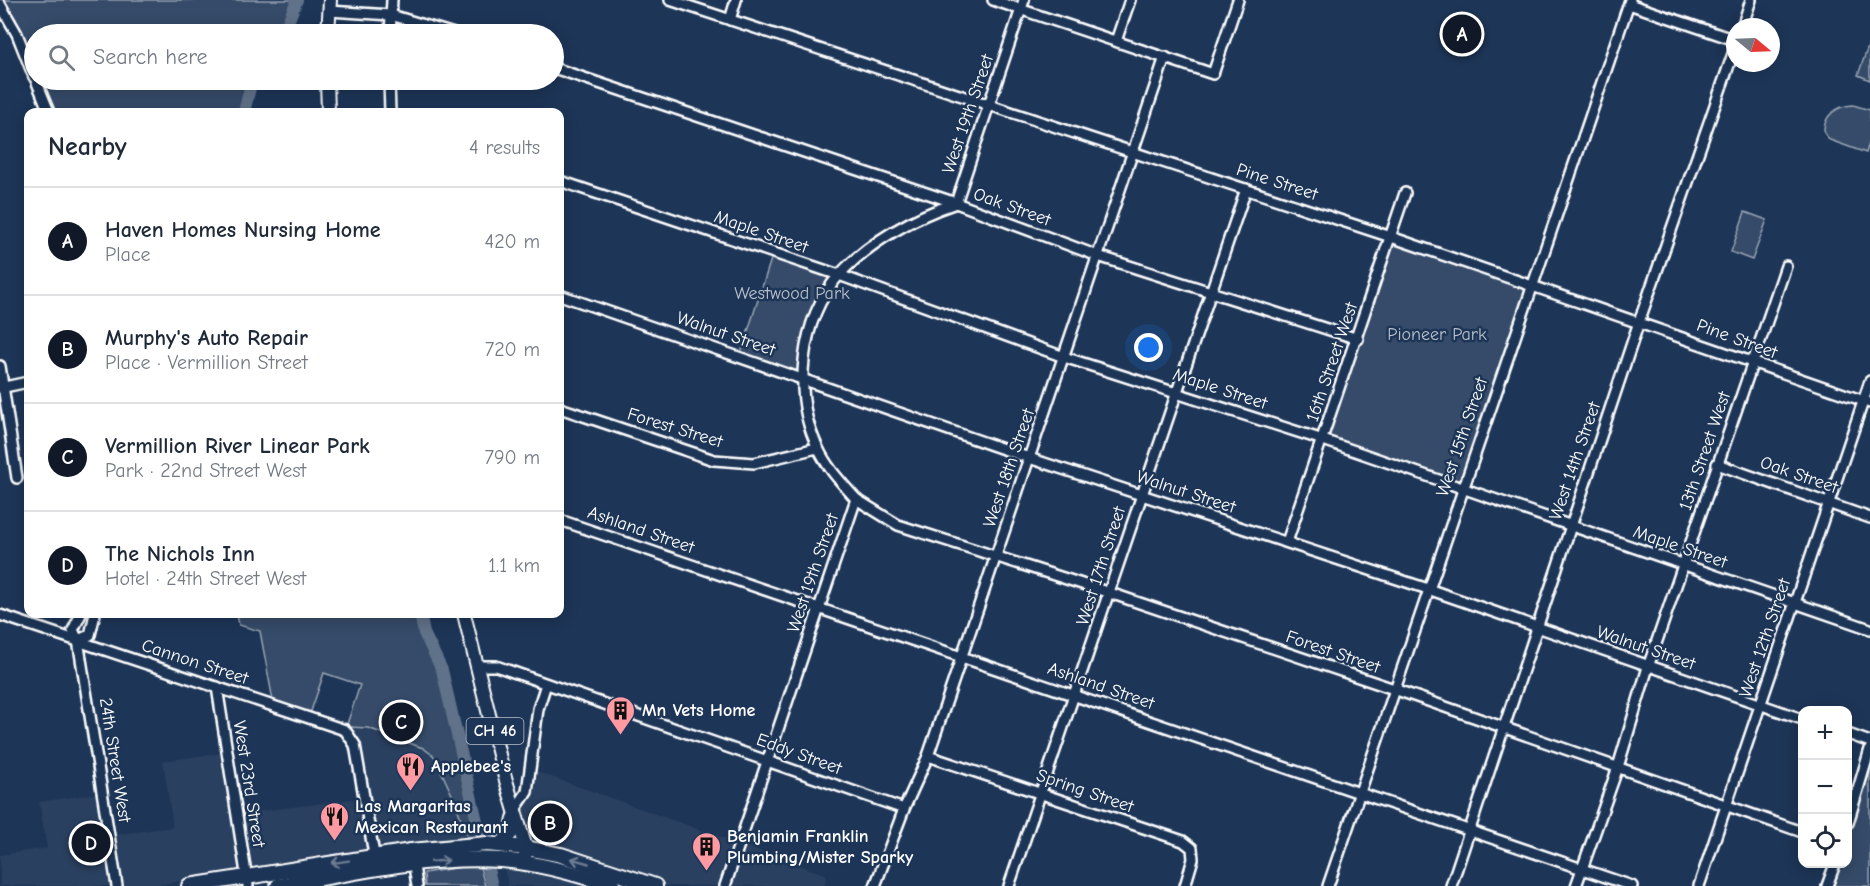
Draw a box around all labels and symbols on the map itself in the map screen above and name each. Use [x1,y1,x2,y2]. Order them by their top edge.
pin: A [1442,12,1482,57]
north arrow [1726,18,1780,72]
street label: West 19th Street [938,51,998,176]
street label: Pine Street [1234,159,1321,205]
street label: Oak Street [971,183,1054,231]
street label: Maple Street [711,206,812,258]
park label: Westwood Park [734,283,850,304]
street label: 16th Street West [1302,299,1363,424]
street label: Walnut Street [674,307,779,361]
street label: Pine Street [1694,315,1781,364]
park label: Pioneer Park [1387,324,1487,345]
your location [1134,333,1163,362]
street label: Maple Street [1170,364,1271,414]
street label: West 15th Street [1432,374,1493,499]
street label: 13th Street West [1675,388,1735,513]
street label: West 14th Street [1545,398,1605,523]
street label: Forest Street [625,404,726,453]
street label: West 18th Street [979,405,1039,530]
street label: Oak Street [1757,452,1841,498]
street label: Walnut Street [1134,466,1239,518]
street label: Ashland Street [585,502,698,558]
street label: West 17th Street [1072,503,1130,628]
street label: West 19th Street [783,510,843,635]
street label: Maple Street [1630,521,1731,573]
street label: West 12th Street [1735,575,1795,700]
street label: Walnut Street [1594,621,1699,675]
street label: Forest Street [1283,626,1384,678]
street label: Cannon Street [139,635,252,689]
street label: Ashland Street [1045,658,1158,714]
building icon: Mn Vets Home [605,694,637,736]
street label: 24th Street West [95,696,135,825]
pin: C [382,700,420,744]
place label: Mn Vets Home [642,700,756,721]
road number: CH 46 [466,718,524,744]
street label: West 23rd Street [229,719,269,850]
street label: Eddy Street [754,729,845,779]
restaurant icon: Applebee's [394,750,426,792]
place label: Applebee's [431,756,512,777]
street label: Spring Street [1034,765,1137,818]
place label: Las Margaritas Mexican Restaurant [355,796,509,838]
restaurant icon: Las Margaritas Mexican Restaurant [318,800,350,842]
pin: B [530,800,570,846]
pin: D [72,820,110,866]
place label: Benjamin Franklin Plumbing/Mister Sparky [727,826,914,868]
building icon: Benjamin Franklin Plumbing/Mister Sparky [690,830,722,872]
one-way arrow [429,855,449,866]
one-way arrow [571,855,590,866]
one-way arrow [331,857,351,868]

